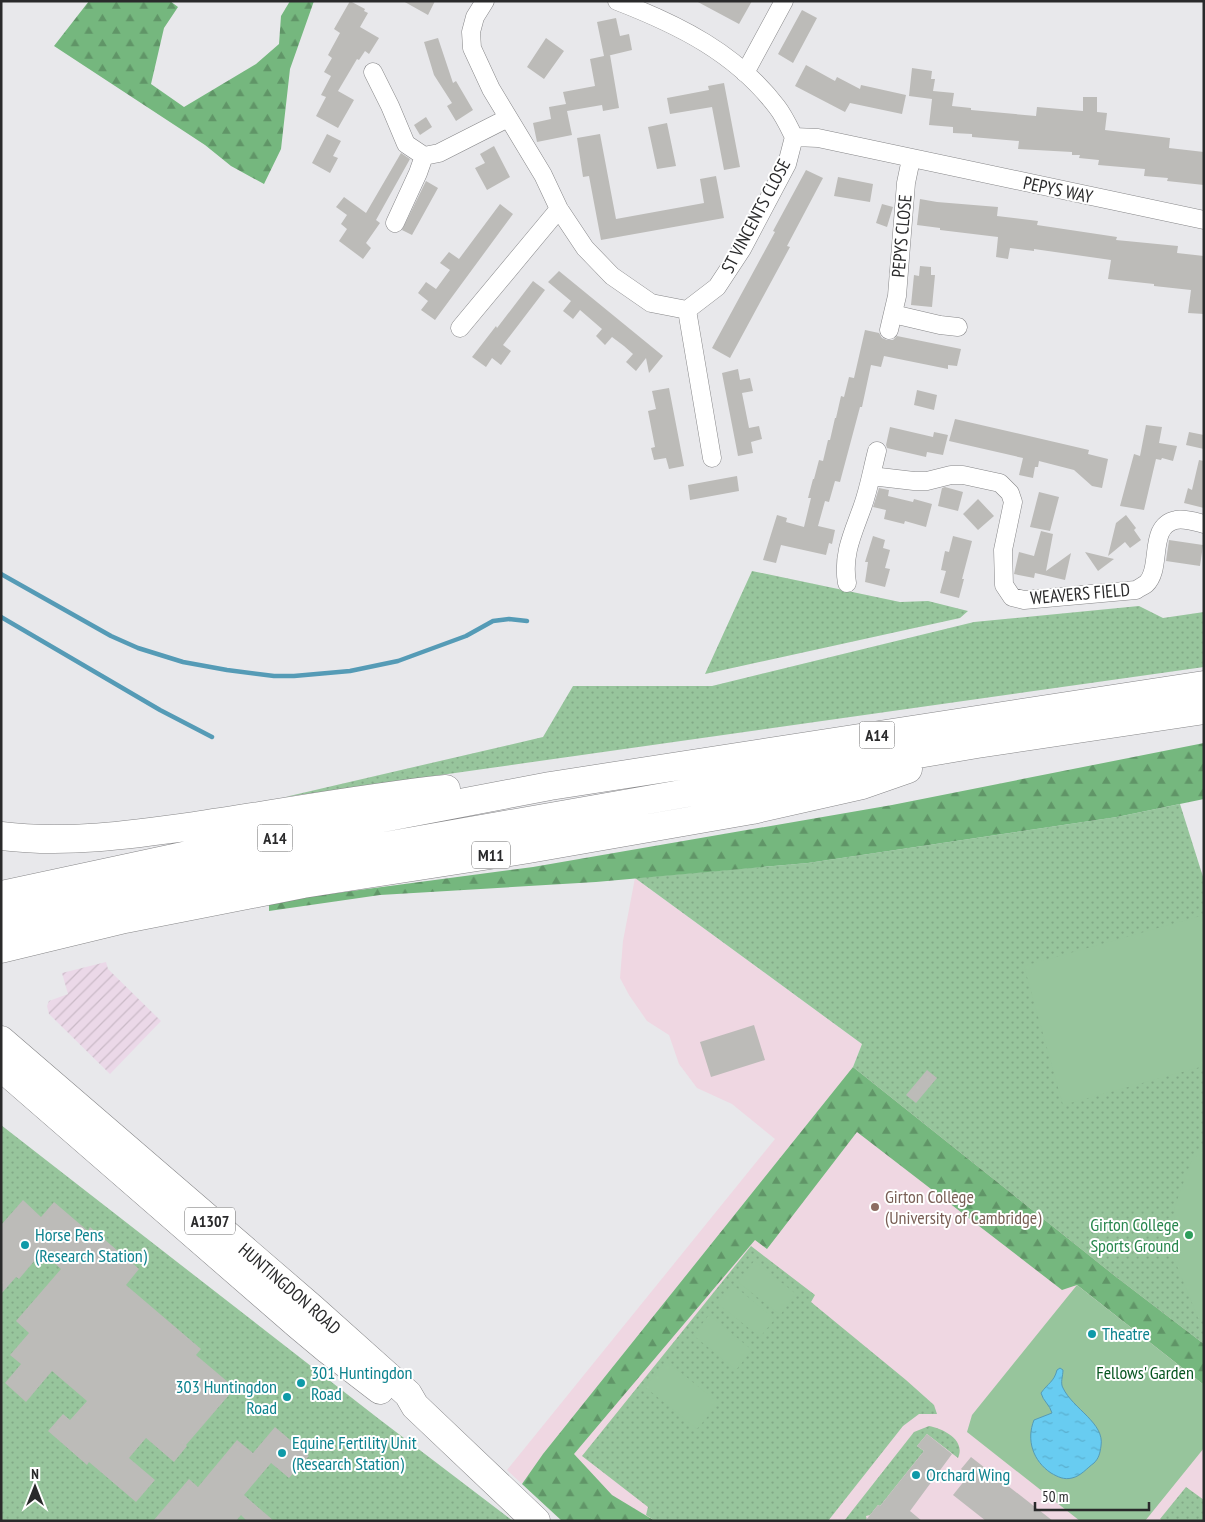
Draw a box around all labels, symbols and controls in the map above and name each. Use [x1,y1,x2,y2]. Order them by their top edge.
street label: ST VINCENTS CLOSE [716,155,795,277]
street label: PEPYS WAY [1021,171,1096,208]
street label: PEPYS CLOSE [886,193,917,278]
street label: WEAVERS FIELD [1029,578,1131,609]
road number: A14 [860,722,894,748]
road number: A14 [258,824,292,851]
road number: M11 [472,842,510,868]
place label: Girton College (University of Cambridge) [885,1185,1042,1229]
marker: Girton College (University of Cambridge) [869,1201,881,1213]
road number: A1307 [185,1208,235,1234]
place label: Girton College Sports Ground [1090,1213,1179,1257]
place label: Horse Pens (Research Station) [35,1223,148,1267]
marker: Girton College Sports Ground [1183,1229,1195,1241]
street label: HUNTINGDON ROAD [234,1238,346,1339]
marker: Horse Pens (Research Station) [19,1239,31,1251]
place label: Theatre [1102,1322,1150,1345]
marker: Theatre [1086,1328,1098,1340]
place label: 301 Huntingdon Road [311,1361,412,1405]
park label: Fellows' Garden [1096,1361,1194,1384]
place label: 303 Huntingdon Road [176,1375,277,1419]
marker: 301 Huntingdon Road [295,1377,307,1389]
marker: 303 Huntingdon Road [281,1391,293,1403]
place label: Equine Fertility Unit (Research Station) [292,1431,417,1475]
marker: Equine Fertility Unit (Research Station) [276,1447,288,1459]
north arrow [10,1462,60,1512]
place label: Orchard Wing [926,1463,1010,1486]
text: N [31,1465,39,1483]
marker: Orchard Wing [910,1469,922,1481]
scale bar [1035,1480,1149,1512]
text: 50 m [1042,1487,1068,1506]

